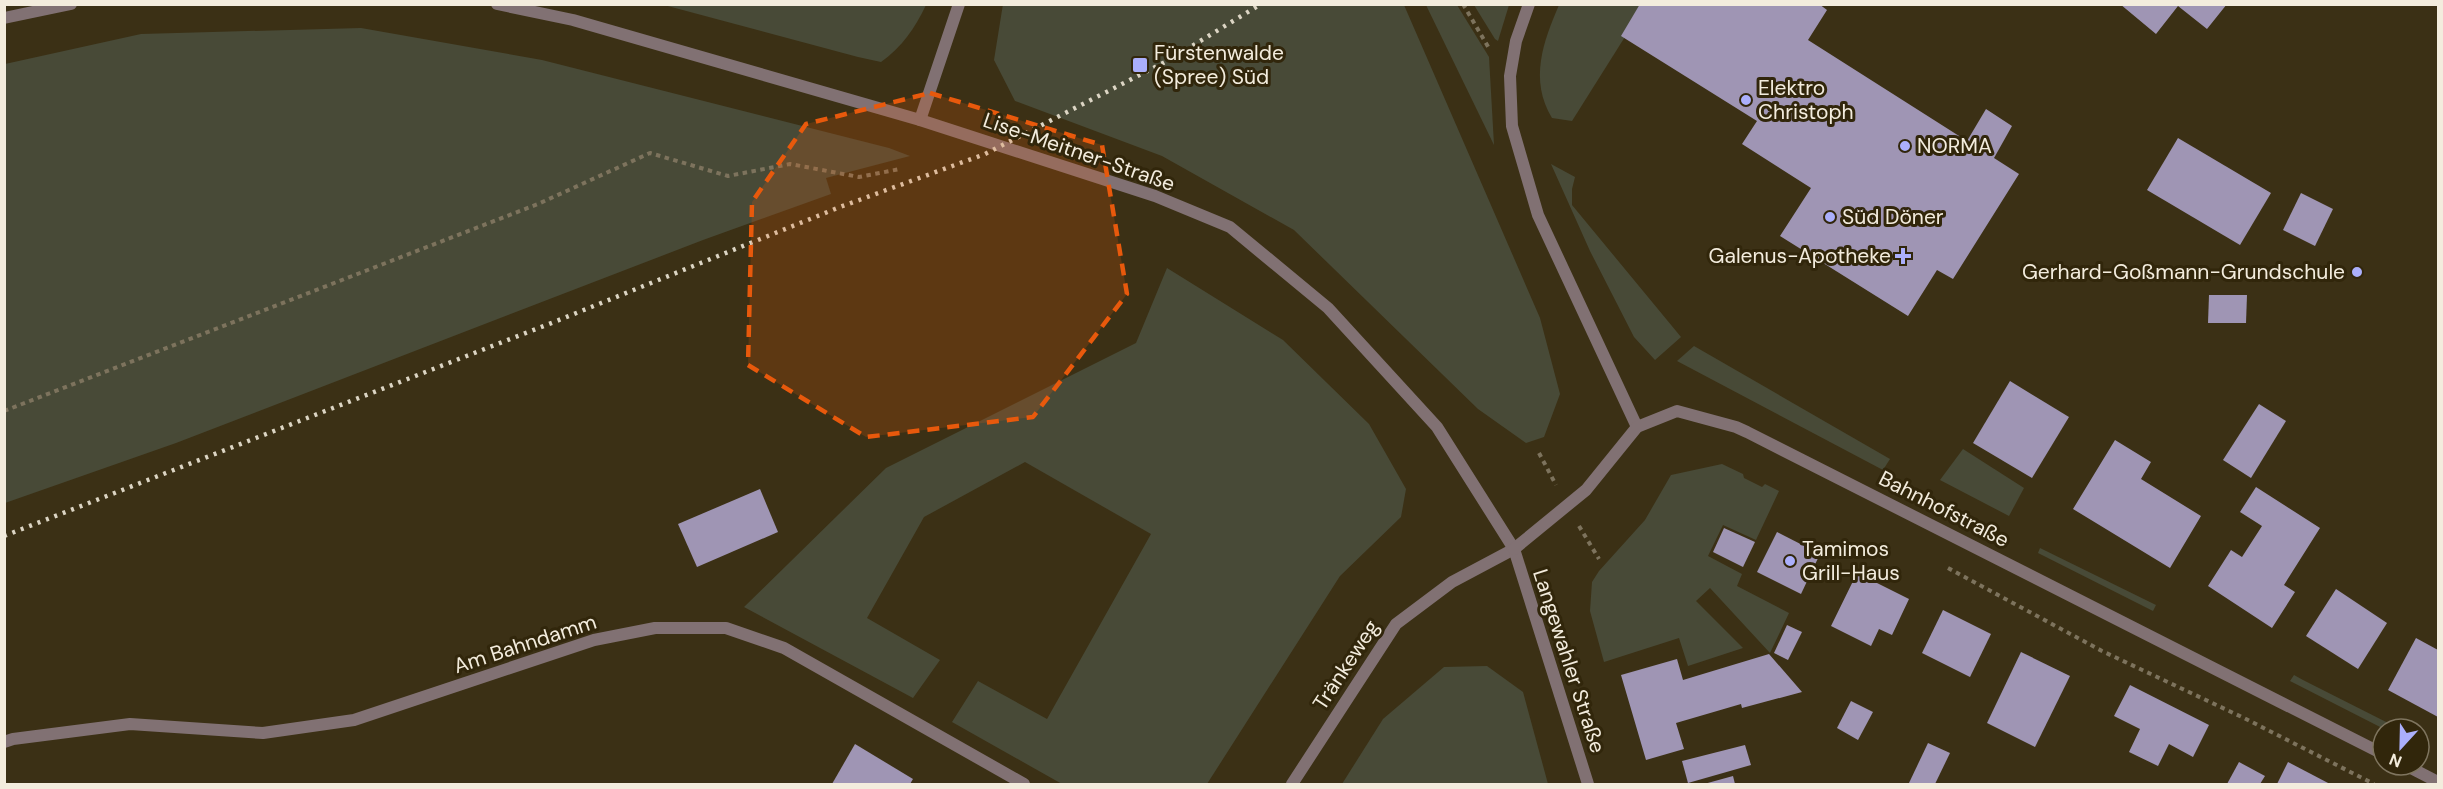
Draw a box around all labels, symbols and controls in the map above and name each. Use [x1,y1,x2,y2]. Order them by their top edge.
place label: Fürstenwalde (Spree) Süd [1154,39,1284,91]
marker: Fürstenwalde (Spree) Süd [1131,56,1149,74]
place label: Elektro Christoph [1758,74,1854,126]
marker: Elektro Christoph [1739,93,1753,107]
street label: Lise-Meitner-Straße [979,106,1179,198]
place label: NORMA [1917,132,1992,160]
marker: NORMA [1898,139,1912,153]
place label: Süd Döner [1842,203,1944,231]
marker: Süd Döner [1823,210,1837,224]
place label: Galenus-Apotheke [1709,242,1891,270]
marker: Galenus-Apotheke [1896,249,1910,263]
place label: Gerhard-Goßmann-Grundschule [2022,258,2345,286]
marker: Gerhard-Goßmann-Grundschule [2350,265,2364,279]
street label: Bahnhofstraße [1874,464,2014,554]
place label: Tamimos Grill-Haus [1802,535,1900,587]
marker: Tamimos Grill-Haus [1783,554,1797,568]
street label: Langewahler Straße [1526,566,1612,756]
street label: Am Bahndamm [450,608,600,680]
street label: Tränkeweg [1306,614,1386,716]
north arrow [2371,717,2431,777]
text: N [2386,749,2405,772]

